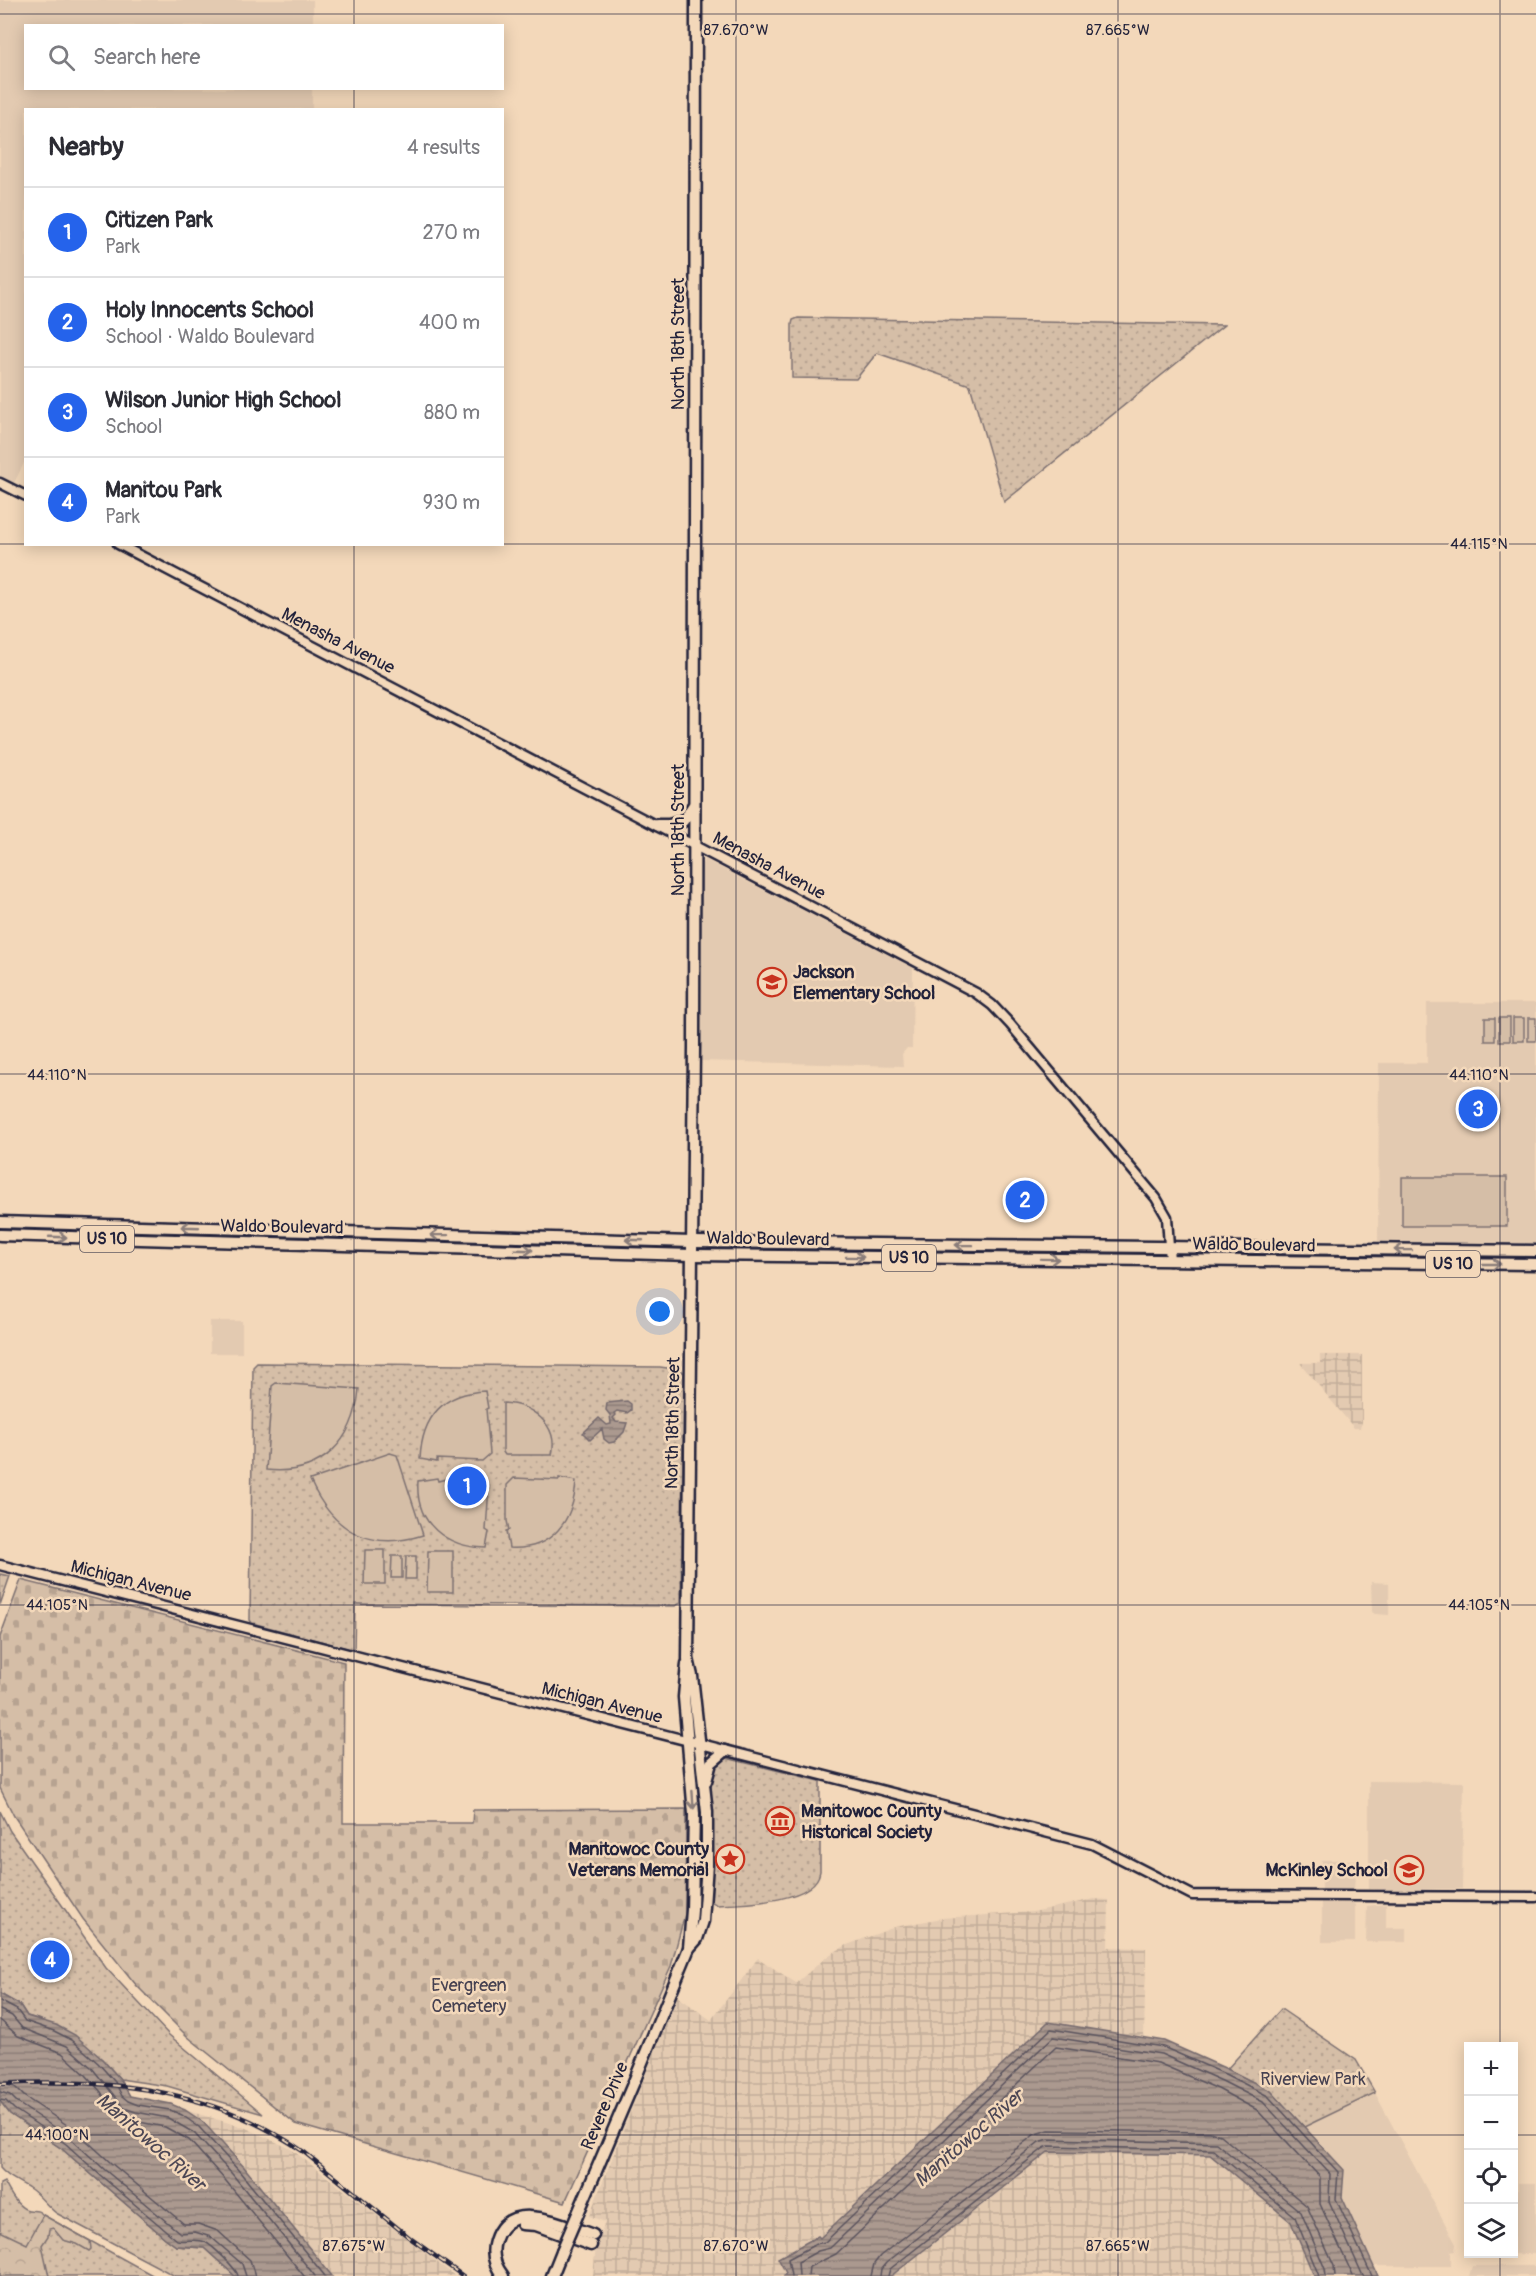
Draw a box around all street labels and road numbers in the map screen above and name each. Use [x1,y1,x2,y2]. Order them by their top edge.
street label: North 18th Street [667,277,690,410]
street label: Menasha Avenue [277,603,399,679]
street label: North 18th Street [667,763,690,896]
street label: Menasha Avenue [709,827,829,905]
street label: Waldo Boulevard [220,1214,344,1240]
road number: US 10 [80,1226,134,1252]
street label: Waldo Boulevard [706,1226,830,1252]
street label: Waldo Boulevard [1192,1232,1316,1258]
road number: US 10 [882,1245,936,1271]
road number: US 10 [1426,1251,1480,1277]
street label: North 18th Street [660,1356,686,1489]
street label: Michigan Avenue [68,1555,194,1607]
street label: Michigan Avenue [539,1677,665,1729]
street label: Revere Drive [576,2058,634,2154]

